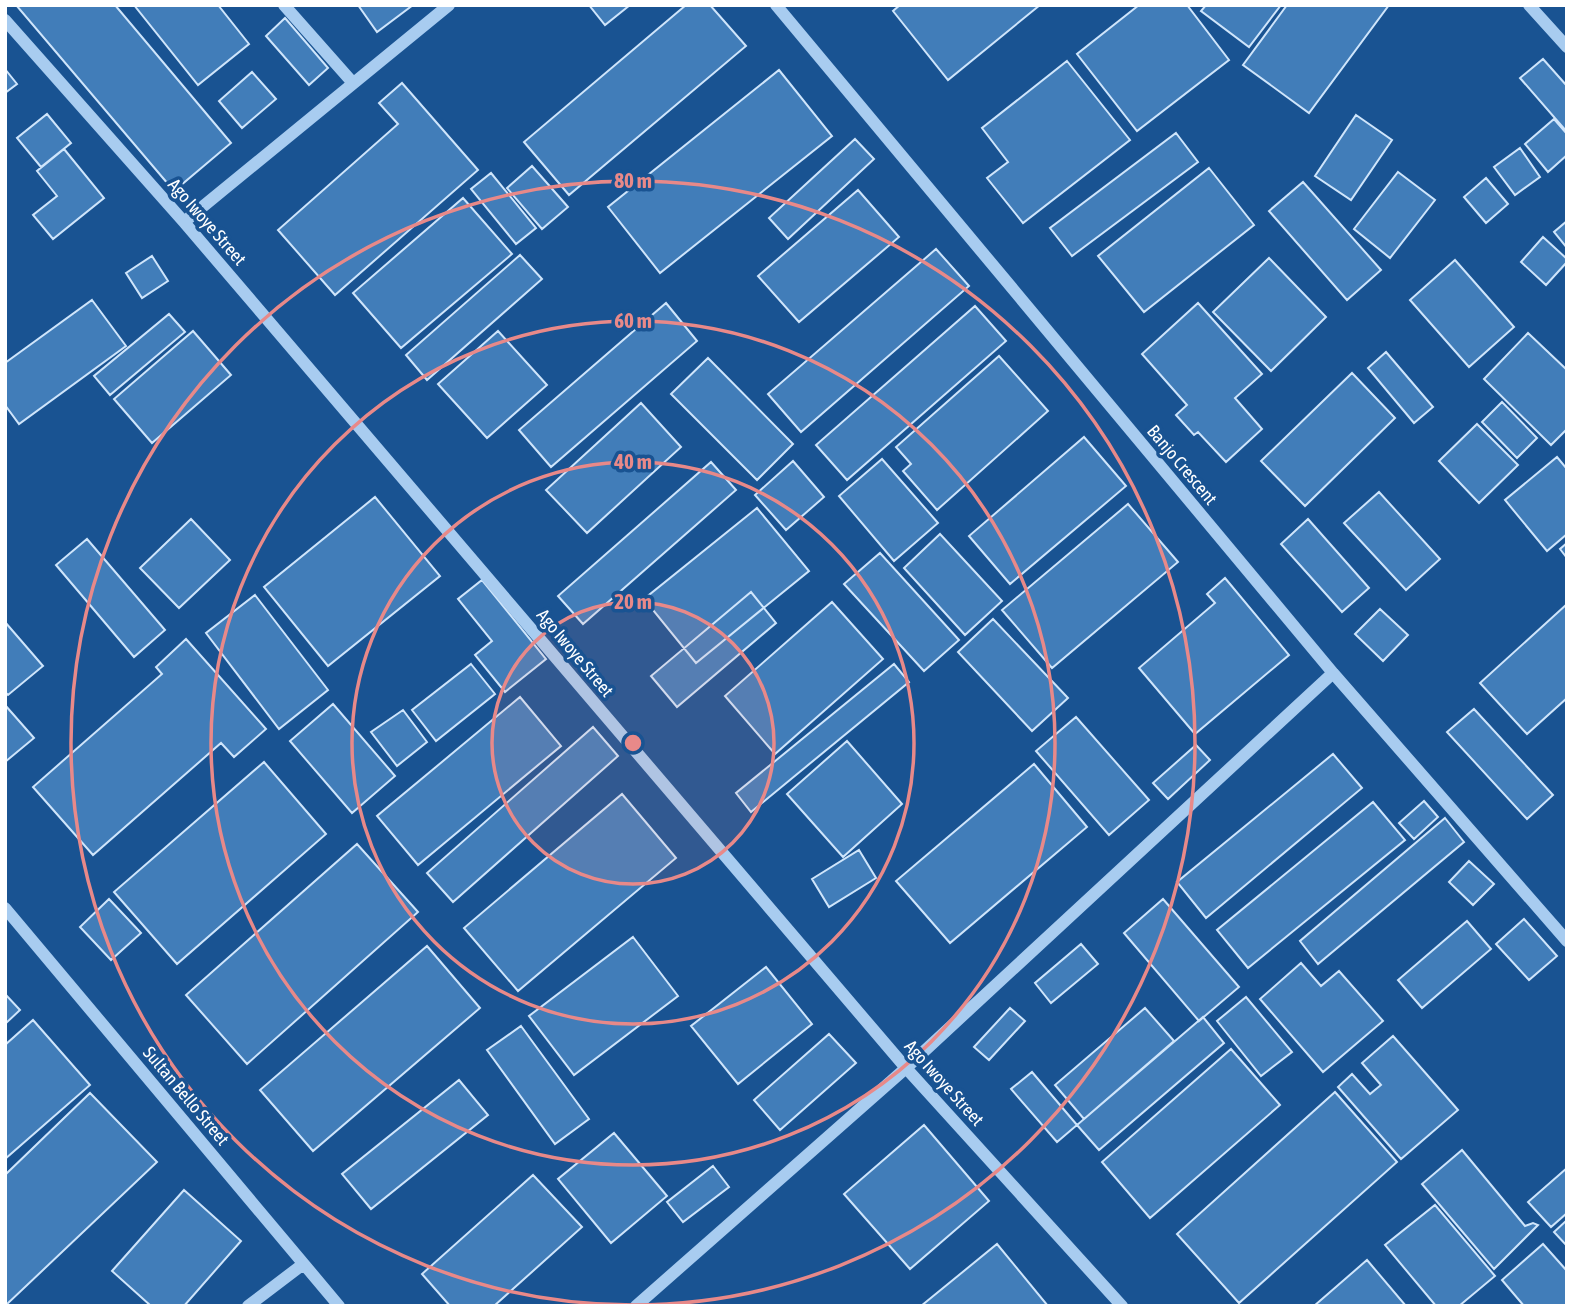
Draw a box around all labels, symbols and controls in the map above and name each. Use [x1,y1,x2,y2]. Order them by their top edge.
text: 80 m [614,168,652,192]
street label: Ago Iwoye Street [164,174,251,269]
text: 60 m [614,308,652,332]
street label: Banjo Crescent [1143,421,1222,509]
text: 40 m [613,449,652,473]
text: 20 m [614,589,652,613]
street label: Ago Iwoye Street [533,605,618,701]
centre of rings [621,731,645,755]
street label: Ago Iwoye Street [900,1036,988,1130]
street label: Sultan Bello Street [139,1042,234,1149]

